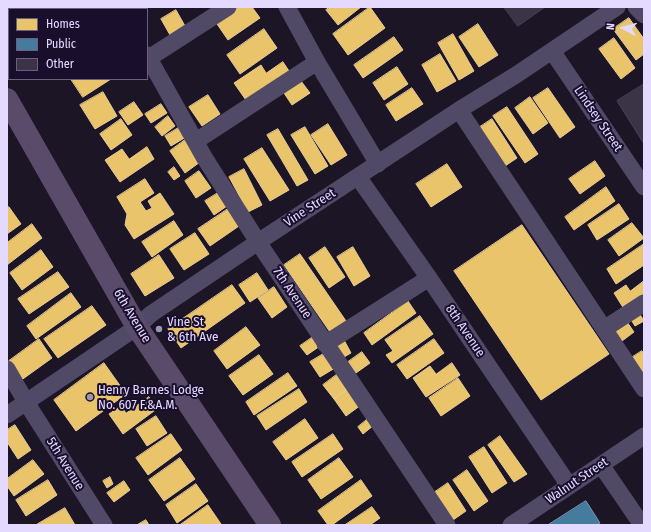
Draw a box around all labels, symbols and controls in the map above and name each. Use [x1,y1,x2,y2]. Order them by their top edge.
legend [8,8,148,80]
north arrow [603,8,643,48]
text: Homes [46,17,80,31]
text: N [604,23,617,31]
text: Public [46,37,76,51]
text: Other [46,57,74,71]
street label: Lindsey Street [570,83,626,155]
street label: Vine Street [281,186,339,230]
street label: 7th Avenue [269,264,315,322]
street label: 6th Avenue [110,286,154,346]
street label: 8th Avenue [442,302,488,360]
place label: Vine St & 6th Ave [167,314,218,345]
marker: Vine St & 6th Ave [154,324,164,334]
place label: Henry Barnes Lodge No. 607 F.&A.M. [98,382,204,413]
marker: Henry Barnes Lodge No. 607 F.&A.M. [85,392,95,402]
street label: 5th Avenue [43,435,87,493]
street label: Walnut Street [543,454,611,508]

